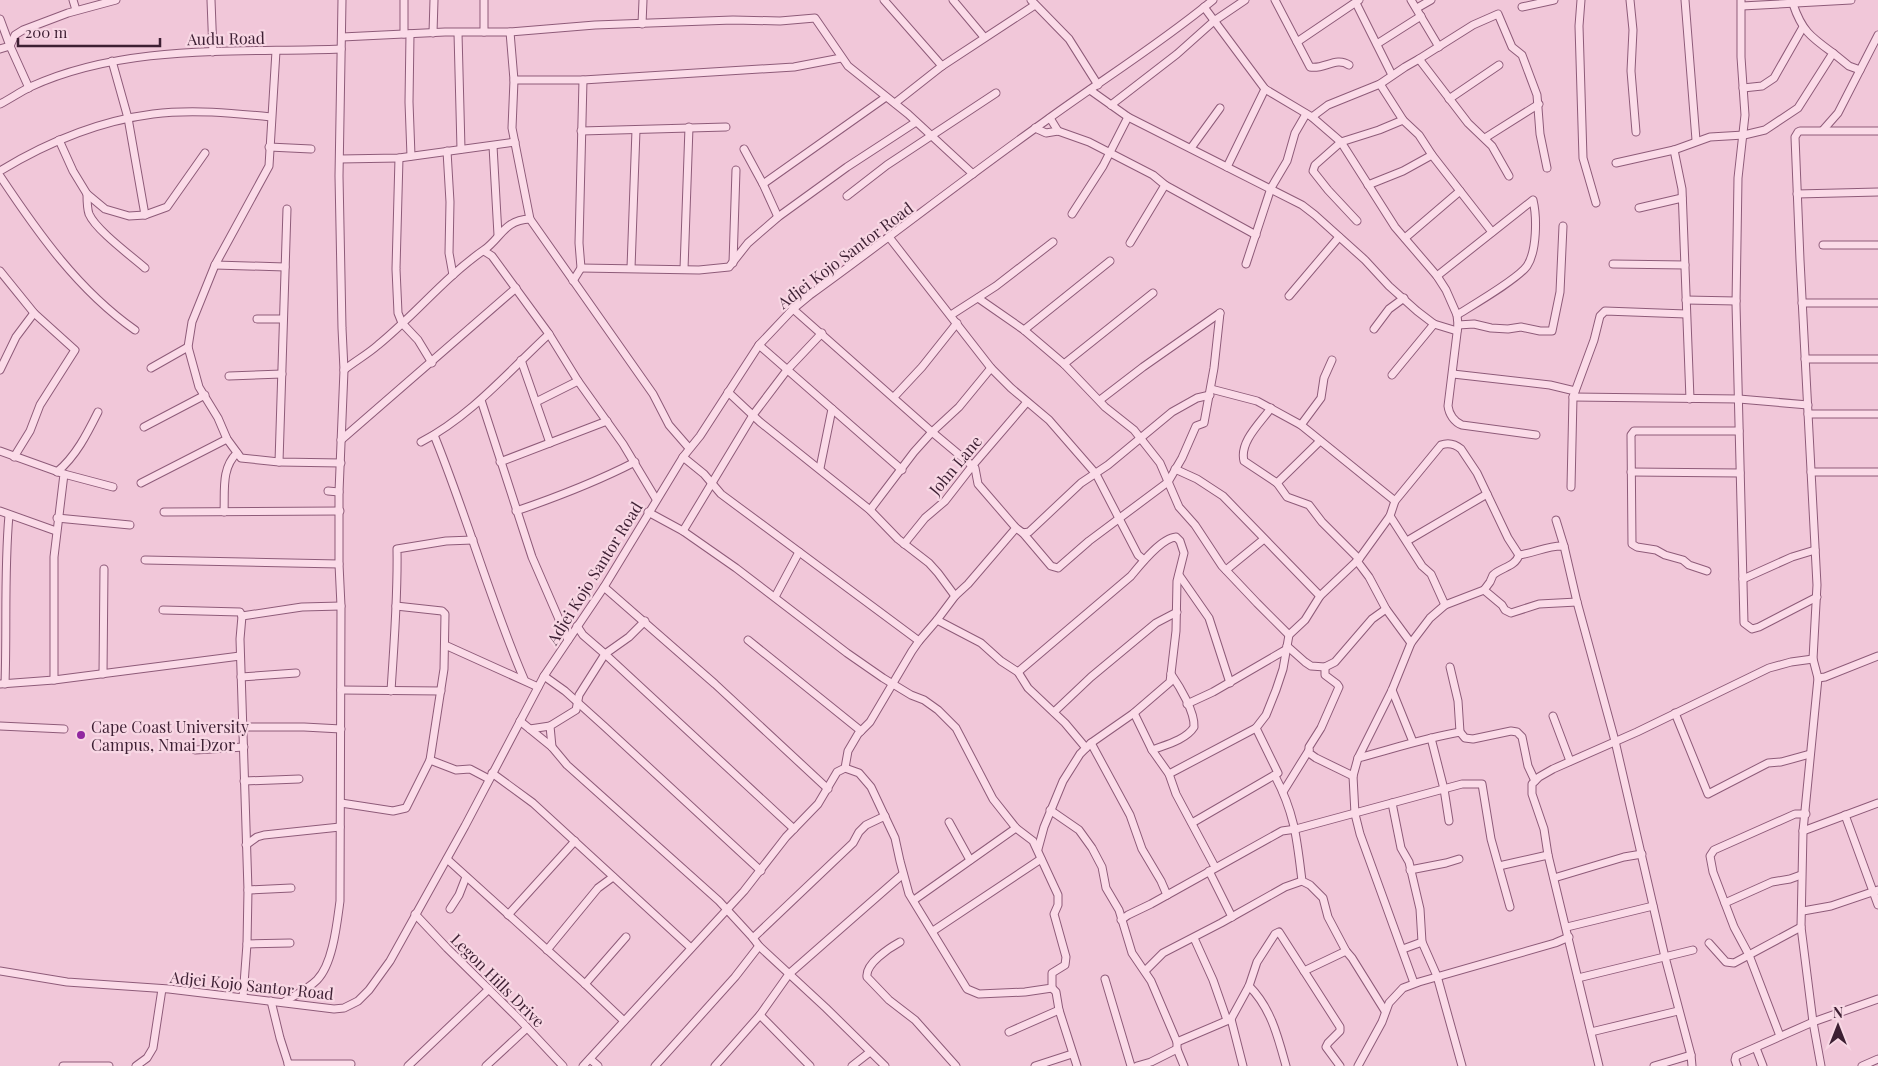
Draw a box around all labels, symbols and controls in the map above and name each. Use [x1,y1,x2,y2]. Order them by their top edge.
scale bar [18,15,160,47]
text: 200 m [25,22,68,42]
street label: Audu Road [186,27,265,49]
street label: Adjei Kojo Santor Road [772,197,917,313]
street label: John Lane [923,431,986,500]
street label: Adjei Kojo Santor Road [541,498,646,649]
place label: Cape Coast University Campus, Nmai Dzor [91,716,249,755]
marker: Cape Coast University Campus, Nmai Dzor [75,729,87,741]
street label: Legon Hills Drive [447,929,549,1031]
street label: Adjei Kojo Santor Road [168,966,335,1004]
north arrow [1813,1001,1863,1051]
text: N [1833,1003,1843,1022]

